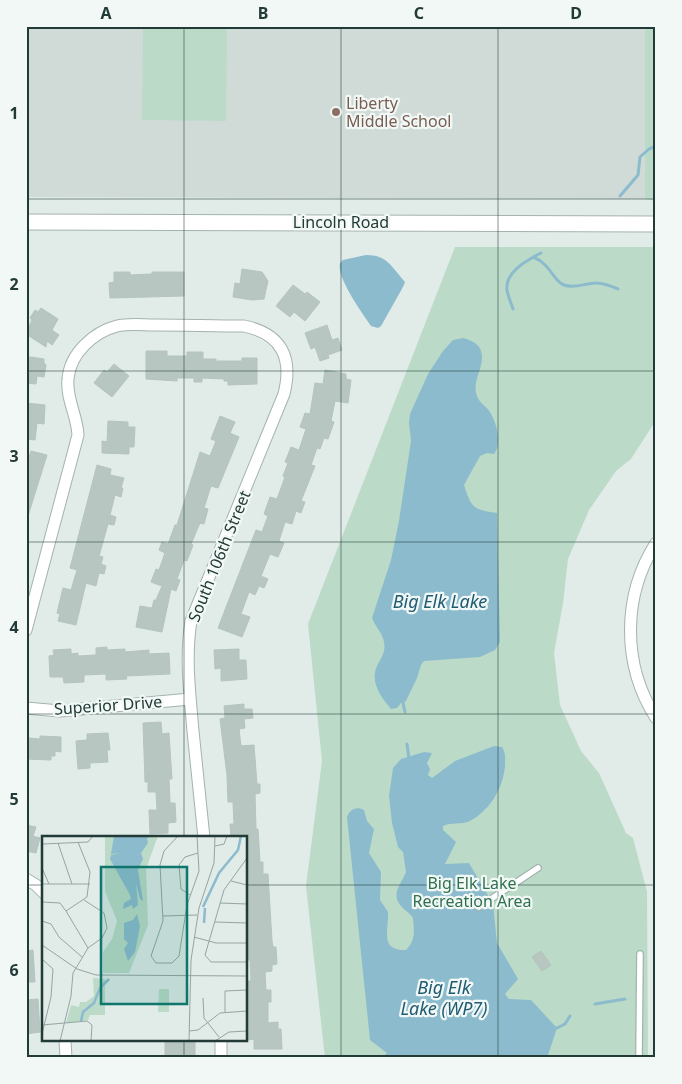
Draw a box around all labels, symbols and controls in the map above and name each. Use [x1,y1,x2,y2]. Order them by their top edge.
text: A [100,2,112,24]
text: B [258,2,268,24]
text: C [414,2,424,24]
text: D [570,2,582,24]
place label: Liberty Middle School [346,92,451,132]
text: 1 [9,102,19,124]
marker: Liberty Middle School [330,106,342,118]
street label: Lincoln Road [293,211,389,233]
text: 2 [9,273,19,295]
text: 3 [9,445,19,467]
street label: South 106th Street [183,487,256,625]
water label: Big Elk Lake [393,589,487,613]
text: 4 [9,616,19,638]
street label: Superior Drive [53,690,163,720]
text: 5 [9,788,19,810]
inset map [42,836,248,1042]
park label: Big Elk Lake Recreation Area [412,872,532,912]
text: 6 [9,959,19,981]
water label: Big Elk Lake (WP7) [400,975,488,1020]

